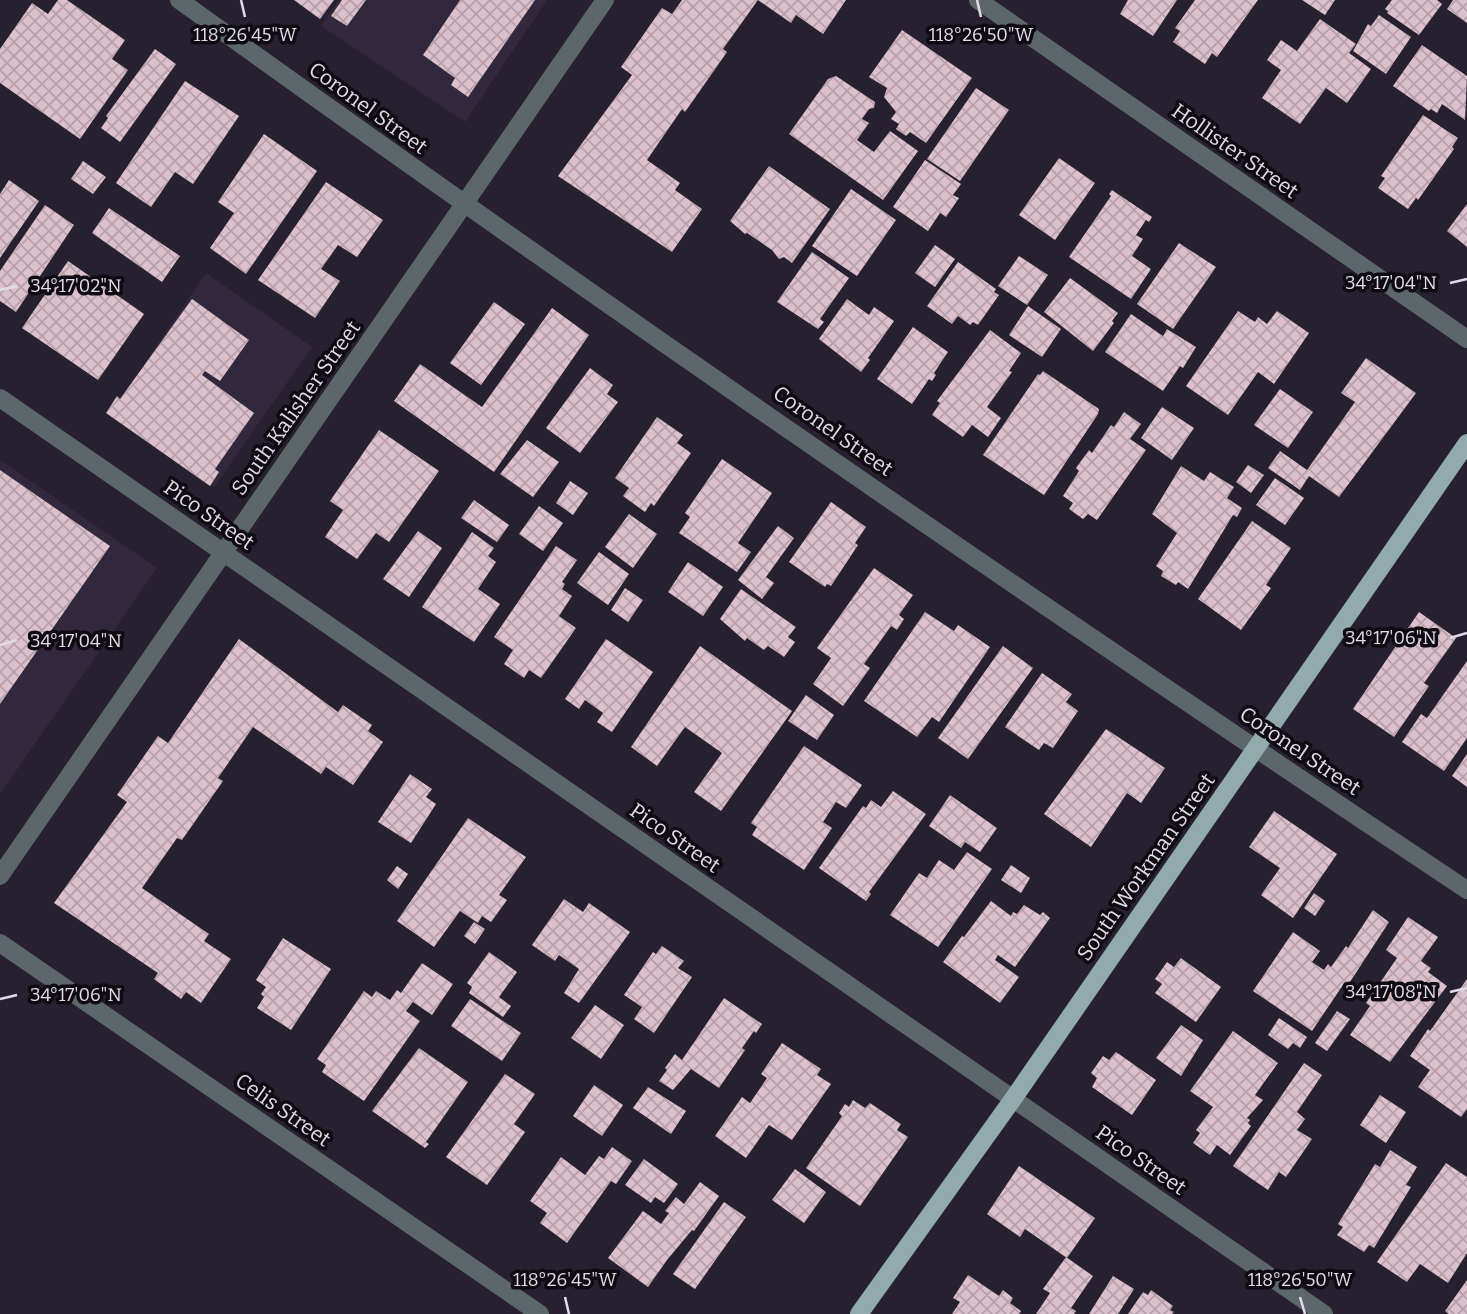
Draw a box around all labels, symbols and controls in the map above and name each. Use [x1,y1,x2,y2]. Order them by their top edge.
text: 118°26'45"W [193,24,297,46]
text: 118°26'50"W [929,24,1034,46]
street label: Coronel Street [304,56,433,160]
street label: Hollister Street [1167,98,1304,204]
text: 34°17'04"N [1345,272,1437,294]
text: 34°17'02"N [31,275,121,297]
street label: South Kalisher Street [226,315,366,500]
street label: Coronel Street [768,380,898,482]
street label: Pico Street [159,474,260,556]
text: 34°17'06"N [1345,627,1437,649]
text: 34°17'04"N [30,630,122,652]
street label: Coronel Street [1235,701,1366,801]
street label: South Workman Street [1071,768,1221,966]
street label: Pico Street [625,797,726,879]
text: 34°17'08"N [1345,981,1437,1003]
text: 34°17'06"N [30,984,122,1006]
street label: Celis Street [230,1068,336,1153]
street label: Pico Street [1091,1119,1192,1201]
text: 118°26'45"W [513,1269,617,1291]
text: 118°26'50"W [1248,1269,1353,1291]

